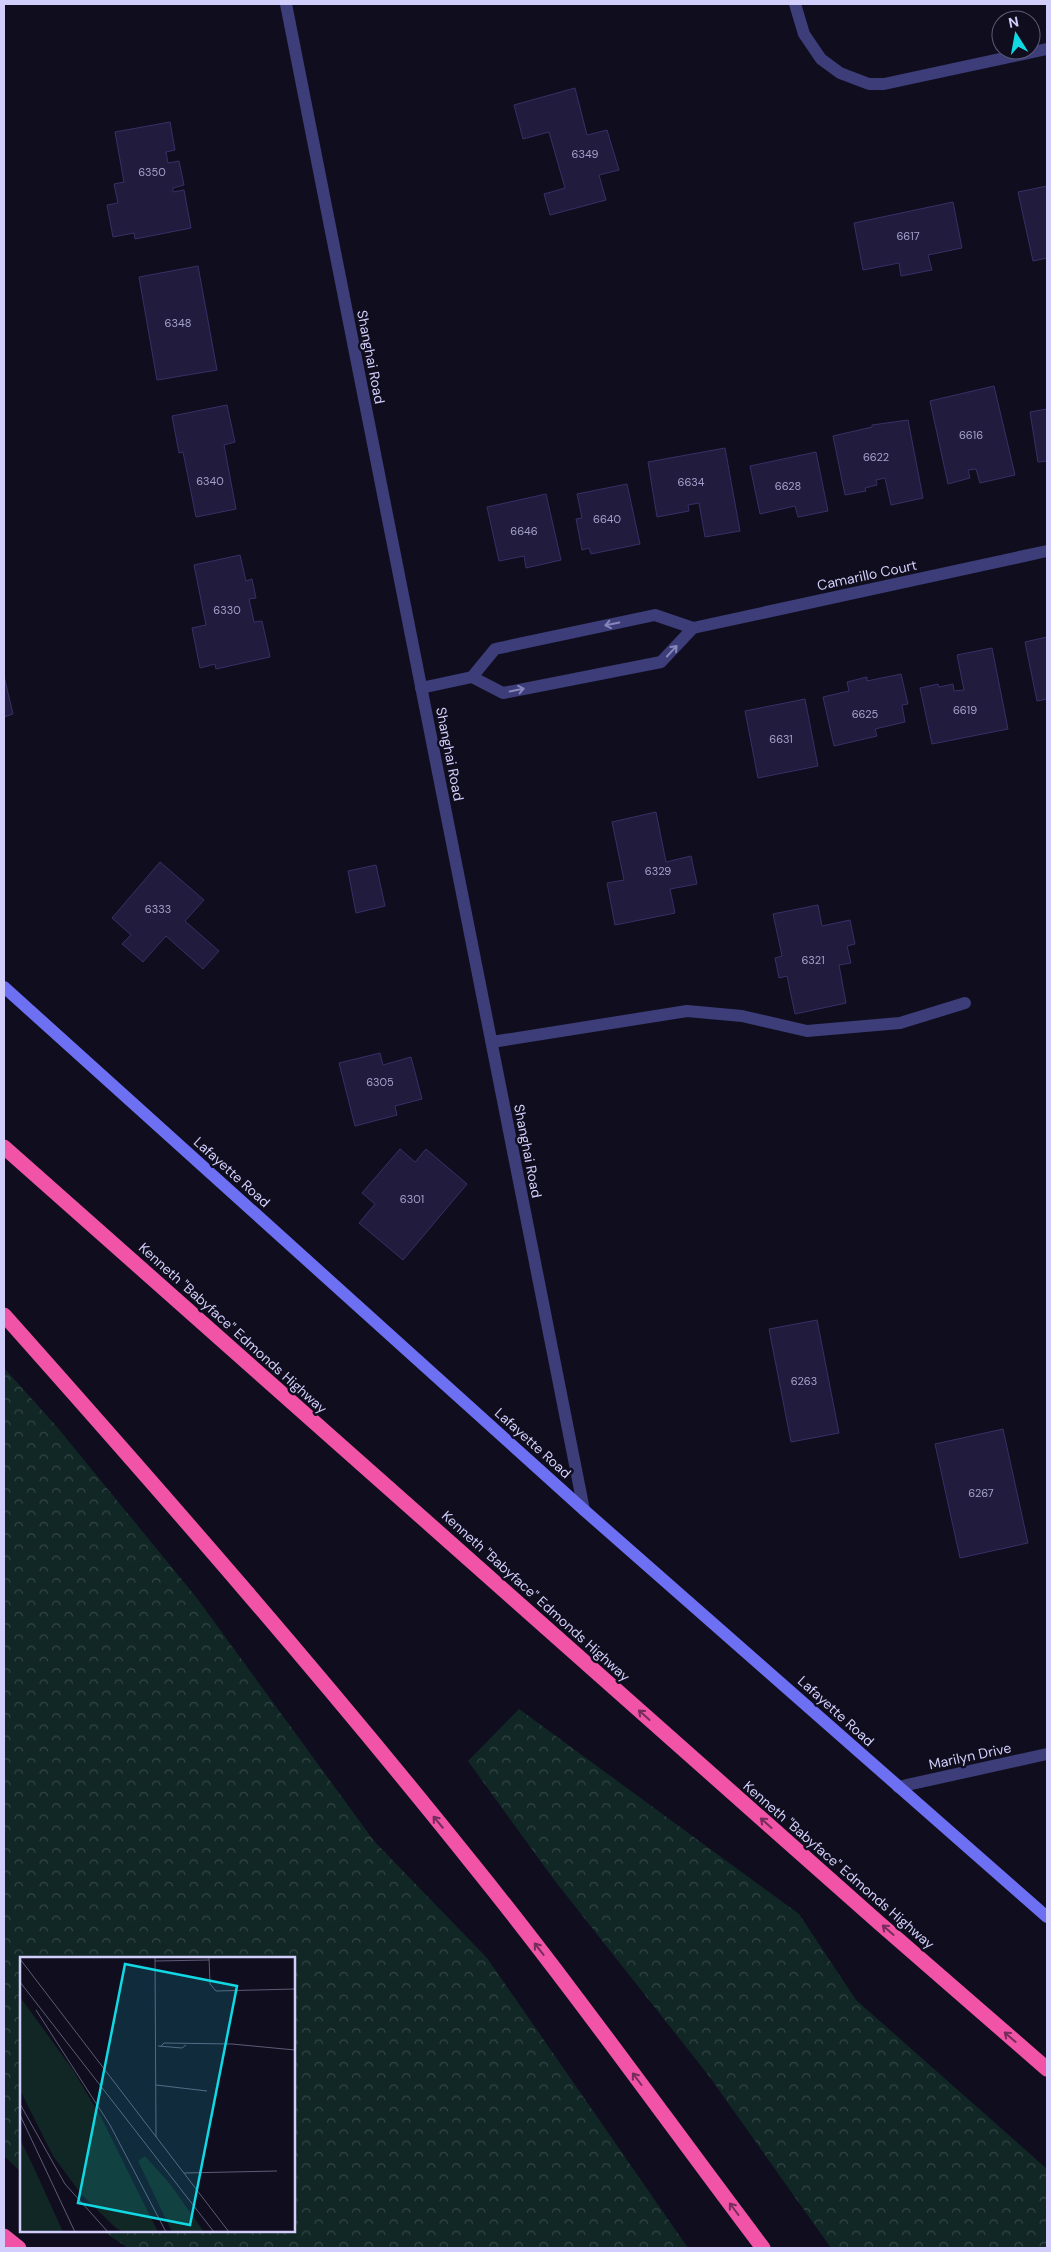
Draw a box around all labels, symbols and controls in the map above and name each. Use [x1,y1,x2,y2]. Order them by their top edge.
north arrow [991,10,1041,60]
text: N [1007,12,1020,32]
house number: 6349 [572,147,599,161]
house number: 6350 [138,165,166,179]
house number: 6617 [896,229,920,243]
street label: Shanghai Road [353,309,389,405]
house number: 6348 [165,316,191,330]
house number: 6616 [959,428,983,442]
house number: 6622 [863,450,889,464]
house number: 6340 [196,474,224,488]
house number: 6634 [678,475,705,489]
house number: 6628 [775,479,801,493]
house number: 6640 [593,512,621,526]
house number: 6646 [510,524,538,538]
street label: Camarillo Court [815,556,919,594]
house number: 6330 [213,603,241,617]
one-way arrow [605,620,621,629]
one-way arrow [666,644,678,657]
one-way arrow [508,685,524,694]
house number: 6619 [953,703,977,717]
street label: Shanghai Road [432,706,468,802]
house number: 6625 [852,707,879,721]
house number: 6631 [769,732,793,746]
house number: 6329 [645,864,671,878]
house number: 6333 [145,902,171,916]
house number: 6321 [801,953,825,967]
house number: 6305 [366,1075,394,1089]
street label: Shanghai Road [510,1103,546,1199]
street label: Lafayette Road [190,1133,274,1211]
house number: 6301 [400,1192,424,1206]
street label: Kenneth "Babyface" Edmonds Highway [135,1239,331,1418]
house number: 6263 [791,1374,817,1388]
street label: Lafayette Road [491,1404,575,1482]
house number: 6267 [968,1486,994,1500]
street label: Kenneth "Babyface" Edmonds Highway [438,1507,634,1686]
street label: Lafayette Road [794,1672,878,1750]
one-way arrow [638,1709,651,1720]
street label: Marilyn Drive [927,1738,1013,1774]
street label: Kenneth "Babyface" Edmonds Highway [740,1777,938,1953]
one-way arrow [432,1816,443,1829]
one-way arrow [760,1817,773,1828]
one-way arrow [881,1925,894,1936]
one-way arrow [533,1943,544,1956]
inset map [20,1957,295,2232]
one-way arrow [1004,2031,1017,2042]
one-way arrow [632,2072,642,2086]
one-way arrow [729,2202,739,2216]

